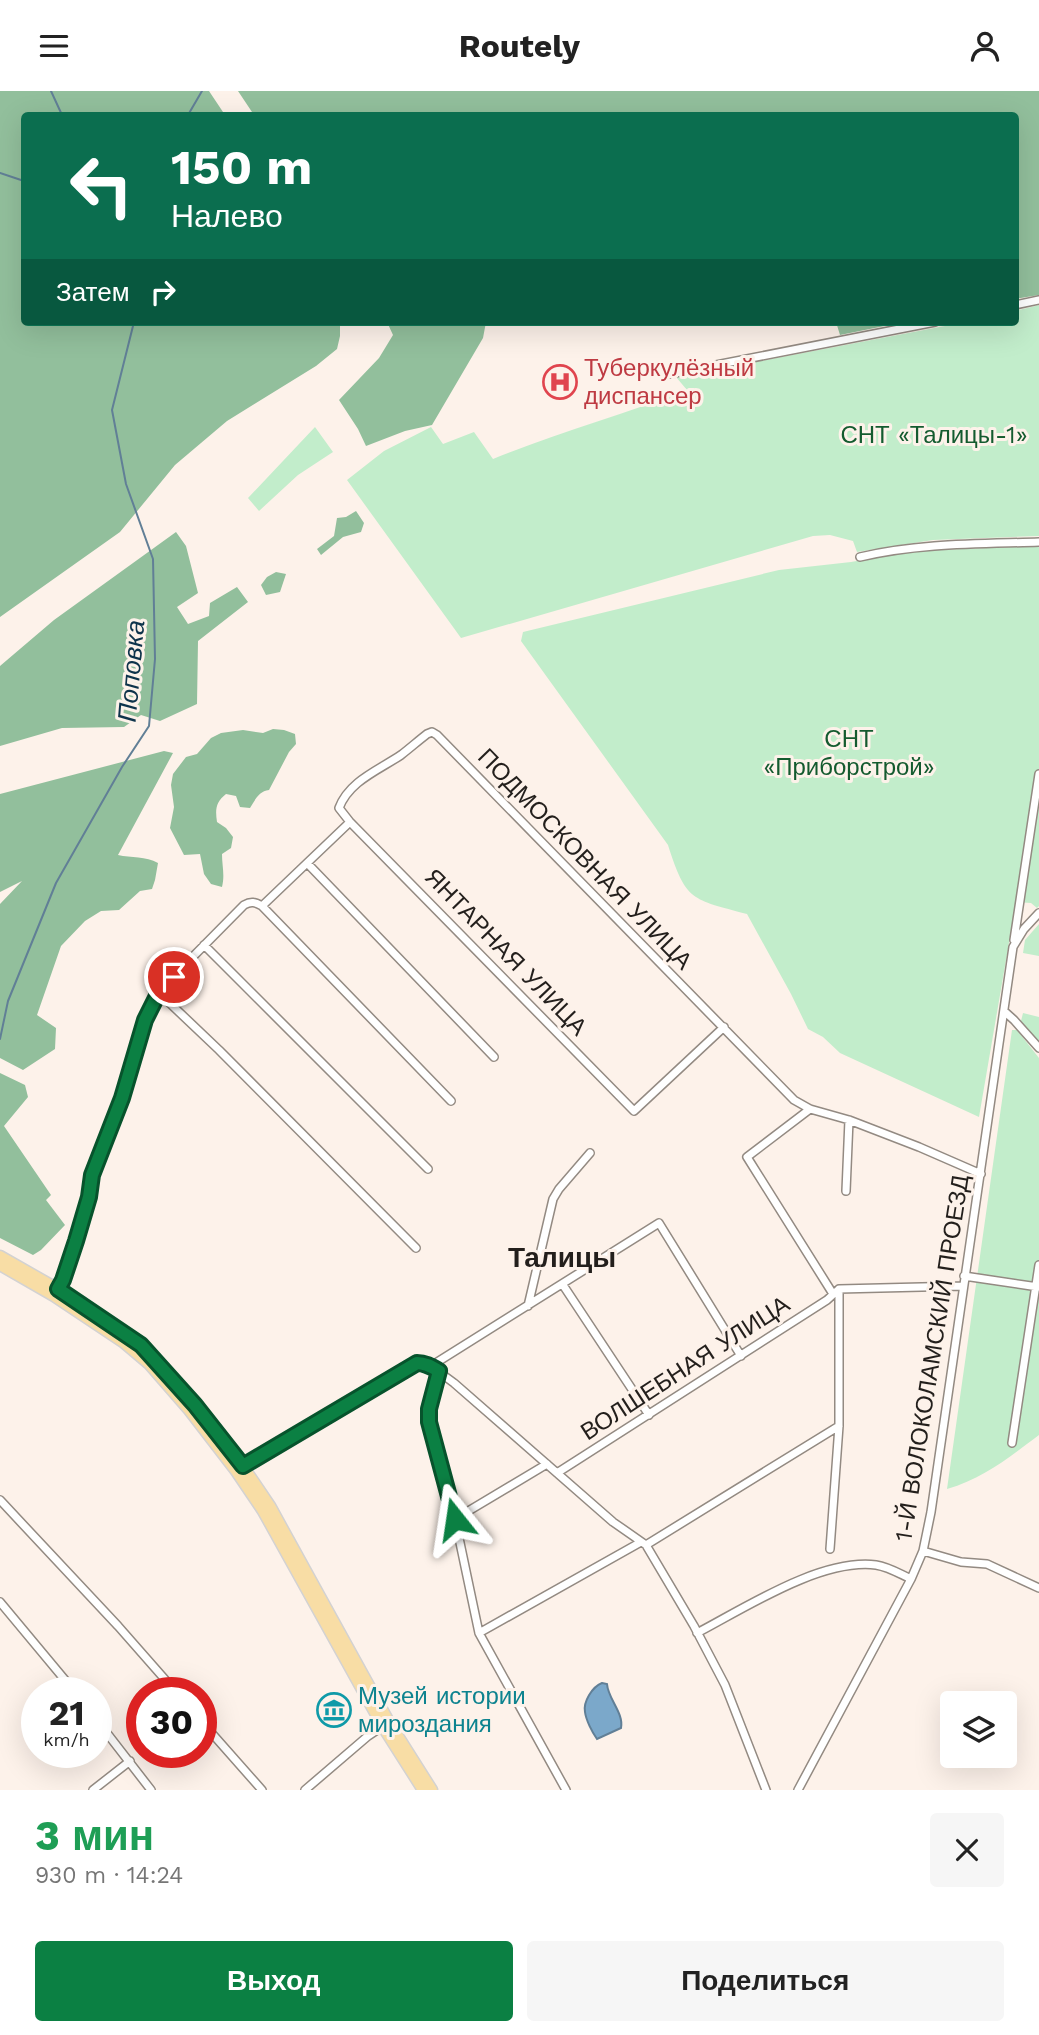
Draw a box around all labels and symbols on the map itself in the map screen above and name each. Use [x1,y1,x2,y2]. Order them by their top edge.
place label: Туберкулёзный диспансер [584,354,754,410]
hospital icon: Туберкулёзный диспансер [541,363,579,401]
park label: СНТ «Талицы-1» [840,421,1028,449]
water label: Поповка [112,619,150,723]
park label: СНТ «Приборстрой» [763,725,935,781]
street label: ПОДМОСКОВНАЯ УЛИЦА [472,743,698,975]
street label: ЯНТАРНАЯ УЛИЦА [419,863,593,1041]
pin [144,947,204,1007]
street label: 1-Й ВОЛОКОЛАМСКИЙ ПРОЕЗД [889,1173,975,1543]
district label: Талицы [508,1241,616,1274]
street label: ВОЛШЕБНАЯ УЛИЦА [575,1290,795,1446]
position arrow [418,1482,492,1556]
speed limit sign: 30 [126,1677,217,1768]
place label: Музей истории мироздания [358,1682,526,1738]
museum icon: Музей истории мироздания [315,1691,353,1729]

